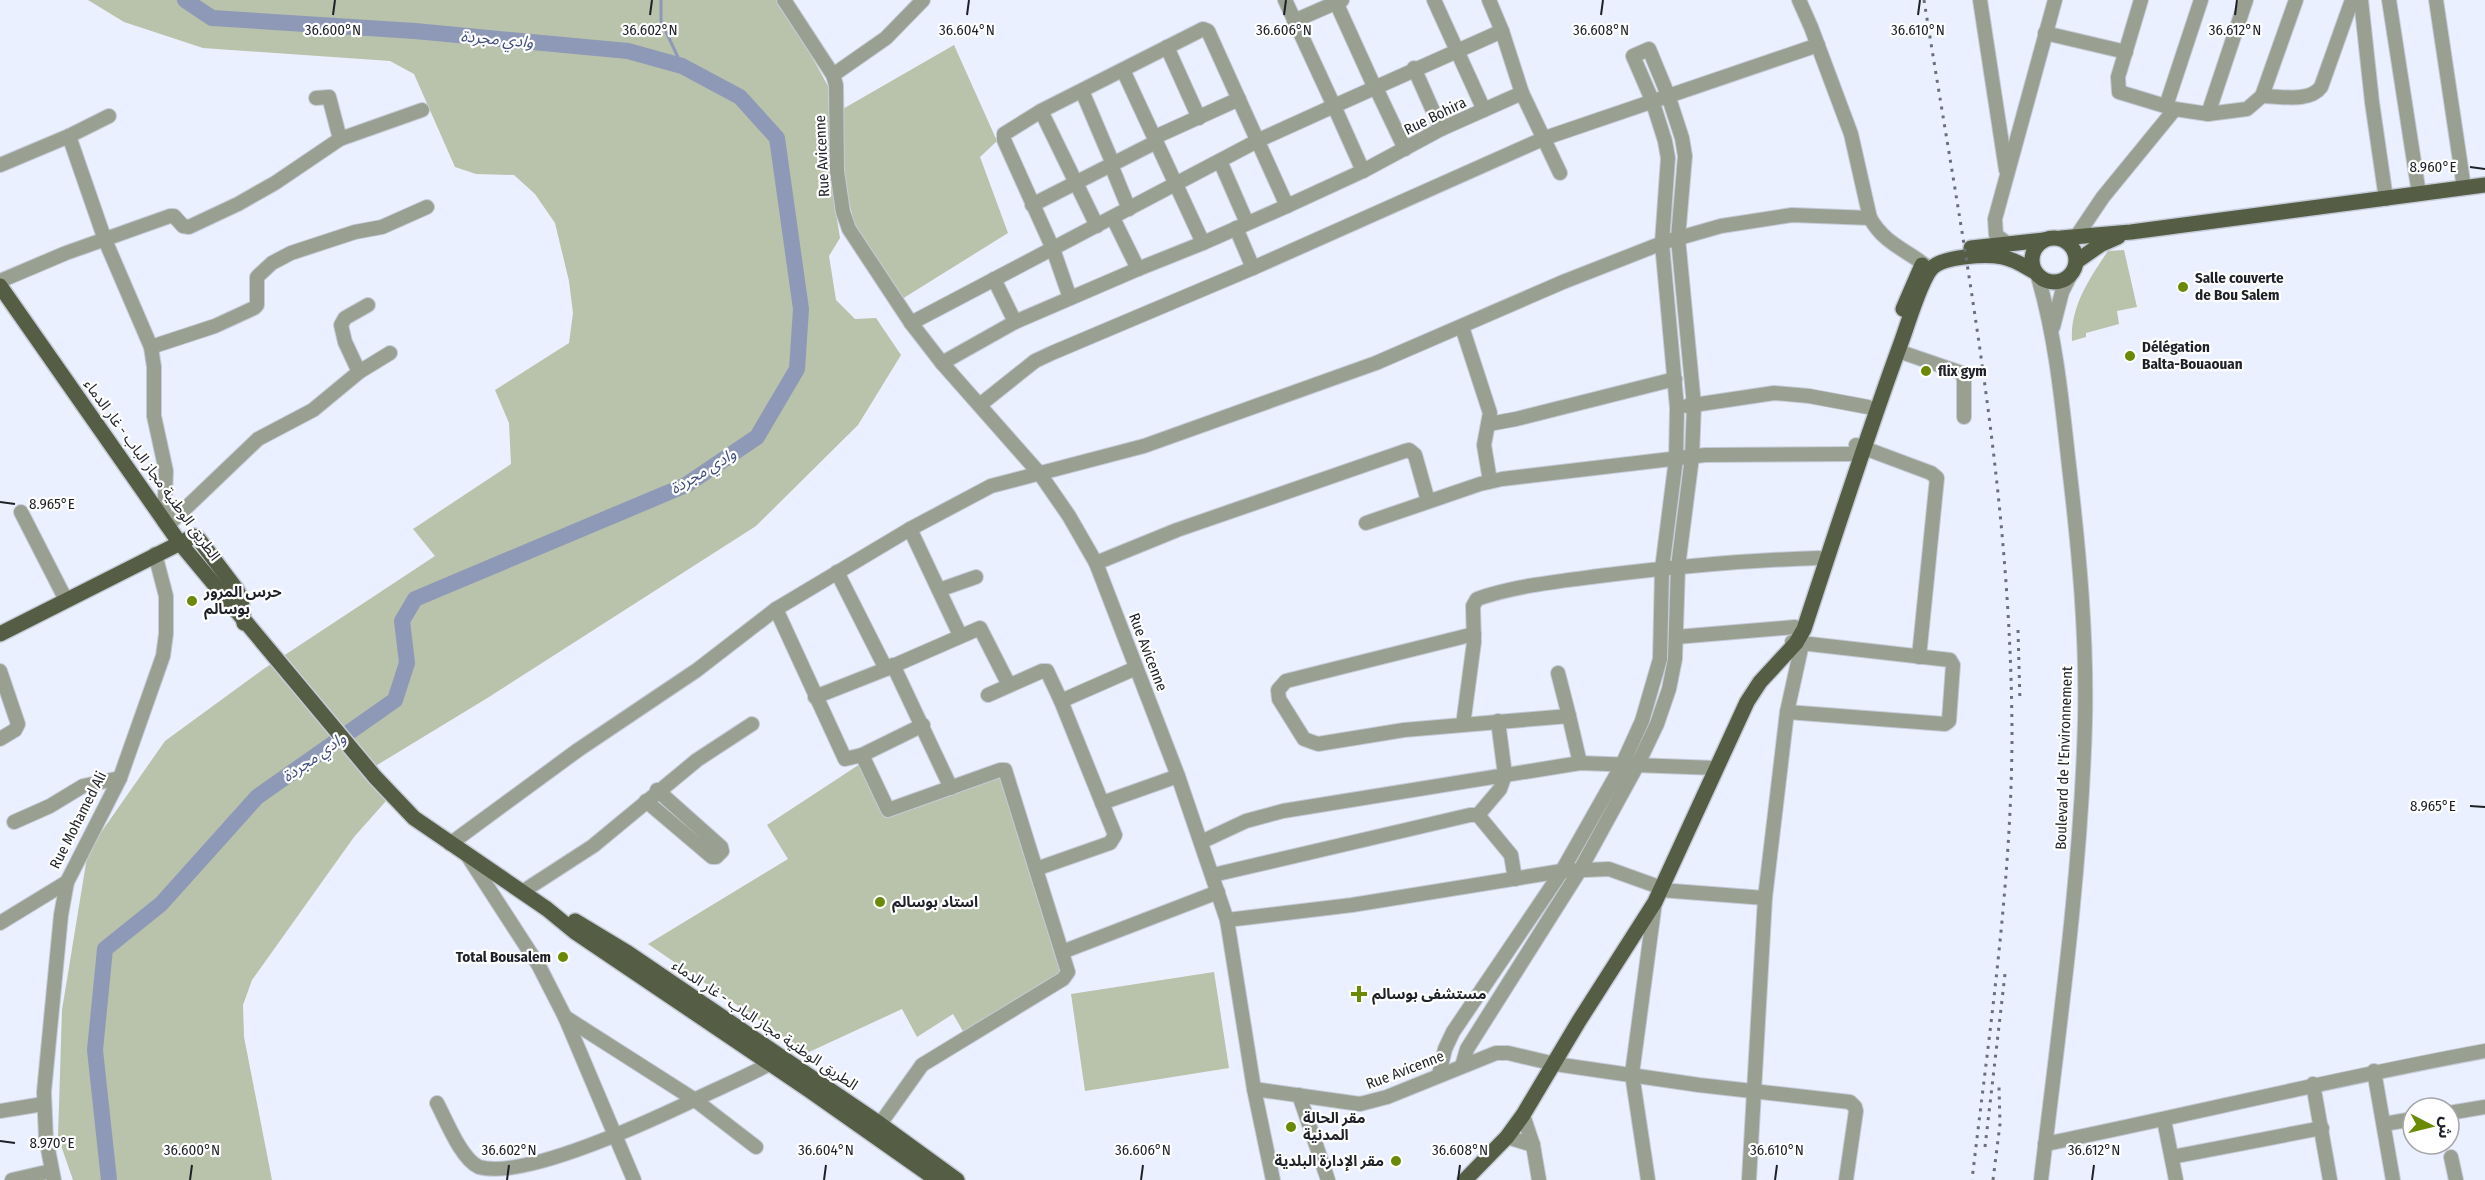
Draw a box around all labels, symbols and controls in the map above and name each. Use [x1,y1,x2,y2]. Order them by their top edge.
text: 36.600°N [305,21,361,39]
text: 36.602°N [622,21,678,39]
text: 36.604°N [939,21,995,39]
text: 36.606°N [1256,21,1312,39]
text: 36.608°N [1573,21,1629,39]
text: 36.610°N [1891,21,1945,39]
text: 36.612°N [2209,21,2261,39]
water label: وادي مجردة [459,26,534,55]
street label: Rue Bohira [1401,93,1469,139]
street label: Rue Avicenne [811,115,833,197]
text: 8.960°E [2410,158,2456,176]
place label: Salle couverte de Bou Salem [2195,269,2284,304]
marker: Salle couverte de Bou Salem [2176,280,2190,294]
place label: Délégation Balta-Bouaouan [2142,338,2243,373]
marker: Délégation Balta-Bouaouan [2123,349,2137,363]
place label: flix gym [1938,362,1987,380]
marker: flix gym [1919,364,1933,378]
street label: الطريق الوطنية مجاز الباب - غار الدماء [79,376,224,565]
water label: وادي مجردة [667,444,741,501]
text: 8.965°E [29,495,75,513]
place label: حرس المرور بوسالم [203,583,282,620]
marker: حرس المرور بوسالم [185,594,199,608]
street label: Rue Avicenne [1125,610,1171,694]
street label: Boulevard de l'Environnement [2052,666,2076,850]
water label: وادي مجردة [279,728,351,789]
street label: Rue Mohamed Ali [46,768,110,872]
text: 8.965°E [2410,797,2456,815]
place label: استاد بوسالم [892,893,978,913]
marker: استاد بوسالم [873,895,887,909]
place label: Total Bousalem [456,948,551,966]
marker: Total Bousalem [556,950,570,964]
street label: الطريق الوطنية مجاز الباب - غار الدماء [668,956,861,1095]
marker: مستشفى بوسالم [1350,985,1368,1003]
place label: مستشفى بوسالم [1372,985,1487,1005]
street label: Rue Avicenne [1363,1047,1447,1093]
north arrow [2401,1096,2461,1156]
place label: مقر الحالة المدنية [1303,1109,1365,1144]
text: ش [2435,1116,2456,1140]
marker: مقر الحالة المدنية [1284,1120,1298,1134]
text: 8.970°E [29,1134,75,1152]
text: 36.600°N [164,1141,220,1159]
text: 36.602°N [481,1141,537,1159]
text: 36.604°N [798,1141,854,1159]
text: 36.606°N [1115,1141,1171,1159]
text: 36.608°N [1432,1141,1488,1159]
text: 36.610°N [1750,1141,1804,1159]
text: 36.612°N [2068,1141,2120,1159]
place label: مقر الإدارة البلدية [1275,1152,1384,1171]
marker: مقر الإدارة البلدية [1389,1154,1403,1168]

